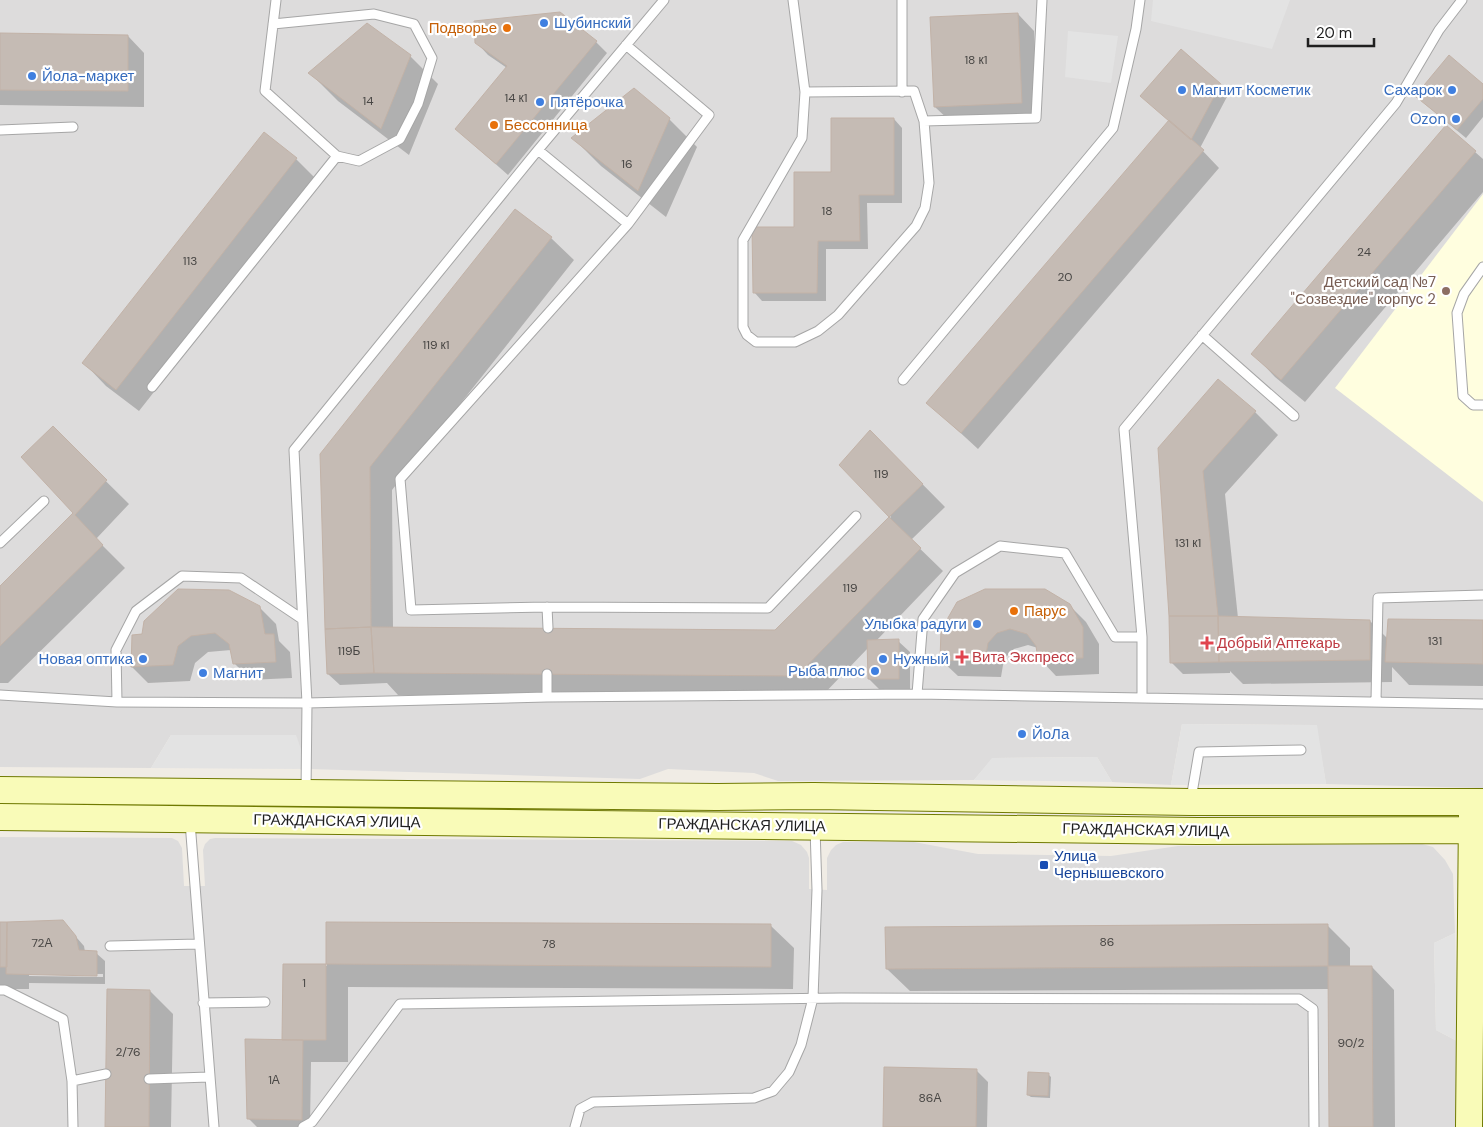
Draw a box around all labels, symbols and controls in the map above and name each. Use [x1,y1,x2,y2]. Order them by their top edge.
place label: Шубинский [554,13,632,33]
scale bar [1308,15,1374,47]
marker: Шубинский [538,17,550,29]
place label: Подворье [429,18,497,38]
marker: Подворье [501,22,513,34]
text: 20 m [1316,23,1352,43]
house number: 18 к1 [964,52,988,68]
place label: Йола-маркет [42,66,135,86]
marker: Йола-маркет [26,70,38,82]
place label: Магнит Косметик [1192,80,1311,100]
place label: Сахарок [1384,80,1442,100]
marker: Магнит Косметик [1176,84,1188,96]
marker: Сахарок [1446,84,1458,96]
house number: 14 к1 [504,90,528,106]
place label: Пятёрочка [550,92,624,112]
house number: 14 [362,93,374,109]
marker: Пятёрочка [534,96,546,108]
place label: Ozon [1410,109,1446,129]
marker: Ozon [1450,113,1462,125]
place label: Бессонница [504,115,588,135]
marker: Бессонница [488,119,500,131]
house number: 16 [621,156,633,172]
house number: 18 [821,203,833,219]
house number: 24 [1357,244,1371,260]
house number: 113 [183,253,197,269]
house number: 20 [1057,269,1073,285]
place label: Детский сад №7 "Созвездие" корпус 2 [1291,272,1436,309]
marker: Детский сад №7 "Созвездие" корпус 2 [1440,285,1452,297]
house number: 119 к1 [422,337,450,353]
house number: 119 [873,466,889,482]
house number: 131 к1 [1175,535,1201,551]
house number: 119 [842,580,858,596]
place label: Парус [1024,601,1067,621]
marker: Парус [1008,605,1020,617]
place label: Улыбка радуги [864,614,967,634]
marker: Улыбка радуги [971,618,983,630]
place label: Добрый Аптекарь [1217,633,1341,653]
house number: 131 [1428,633,1442,649]
marker: Добрый Аптекарь [1201,637,1213,649]
house number: 119Б [338,643,361,659]
place label: Вита Экспресс [972,647,1075,667]
place label: Новая оптика [39,649,134,669]
place label: Нужный [893,649,949,669]
marker: Вита Экспресс [956,651,968,663]
marker: Новая оптика [137,653,149,665]
marker: Нужный [877,653,889,665]
place label: Рыба плюс [788,661,865,681]
place label: Магнит [213,663,263,683]
marker: Рыба плюс [869,665,881,677]
marker: Магнит [197,667,209,679]
place label: ЙоЛа [1032,724,1070,744]
marker: ЙоЛа [1016,728,1028,740]
street label: ГРАЖДАНСКАЯ УЛИЦА [253,810,421,832]
street label: ГРАЖДАНСКАЯ УЛИЦА [658,814,826,836]
street label: ГРАЖДАНСКАЯ УЛИЦА [1062,819,1230,841]
place label: Улица Чернышевского [1054,846,1164,883]
marker: Улица Чернышевского [1038,859,1050,871]
house number: 86 [1100,934,1114,950]
house number: 72А [31,935,53,951]
house number: 78 [542,936,556,952]
house number: 1 [302,975,306,991]
house number: 90/2 [1338,1035,1365,1051]
house number: 2/76 [115,1044,141,1060]
house number: 1А [268,1072,280,1088]
house number: 86А [919,1090,941,1106]

